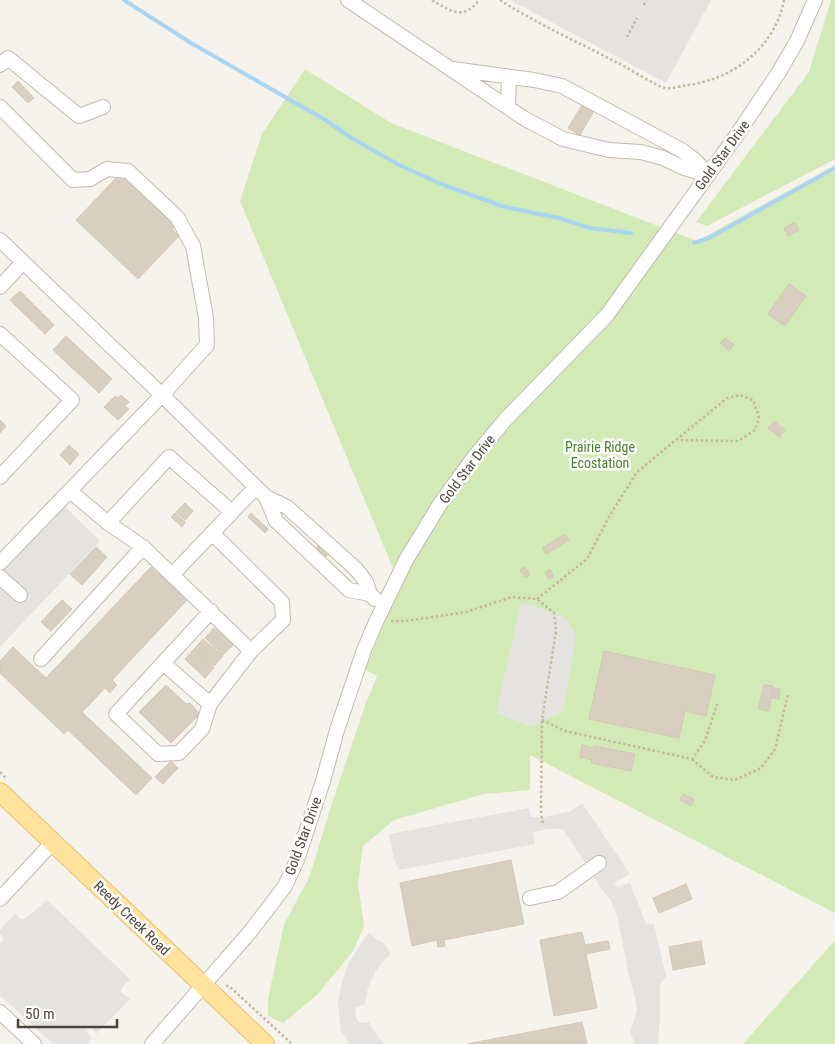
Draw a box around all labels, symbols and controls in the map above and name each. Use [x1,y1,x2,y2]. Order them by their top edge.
street label: Gold Star Drive [691,117,753,193]
street label: Gold Star Drive [436,431,498,507]
park label: Prairie Ridge Ecostation [565,439,635,471]
street label: Gold Star Drive [281,794,325,877]
street label: Reedy Creek Road [91,878,173,958]
scale bar [18,996,116,1028]
text: 50 m [25,1005,55,1023]

